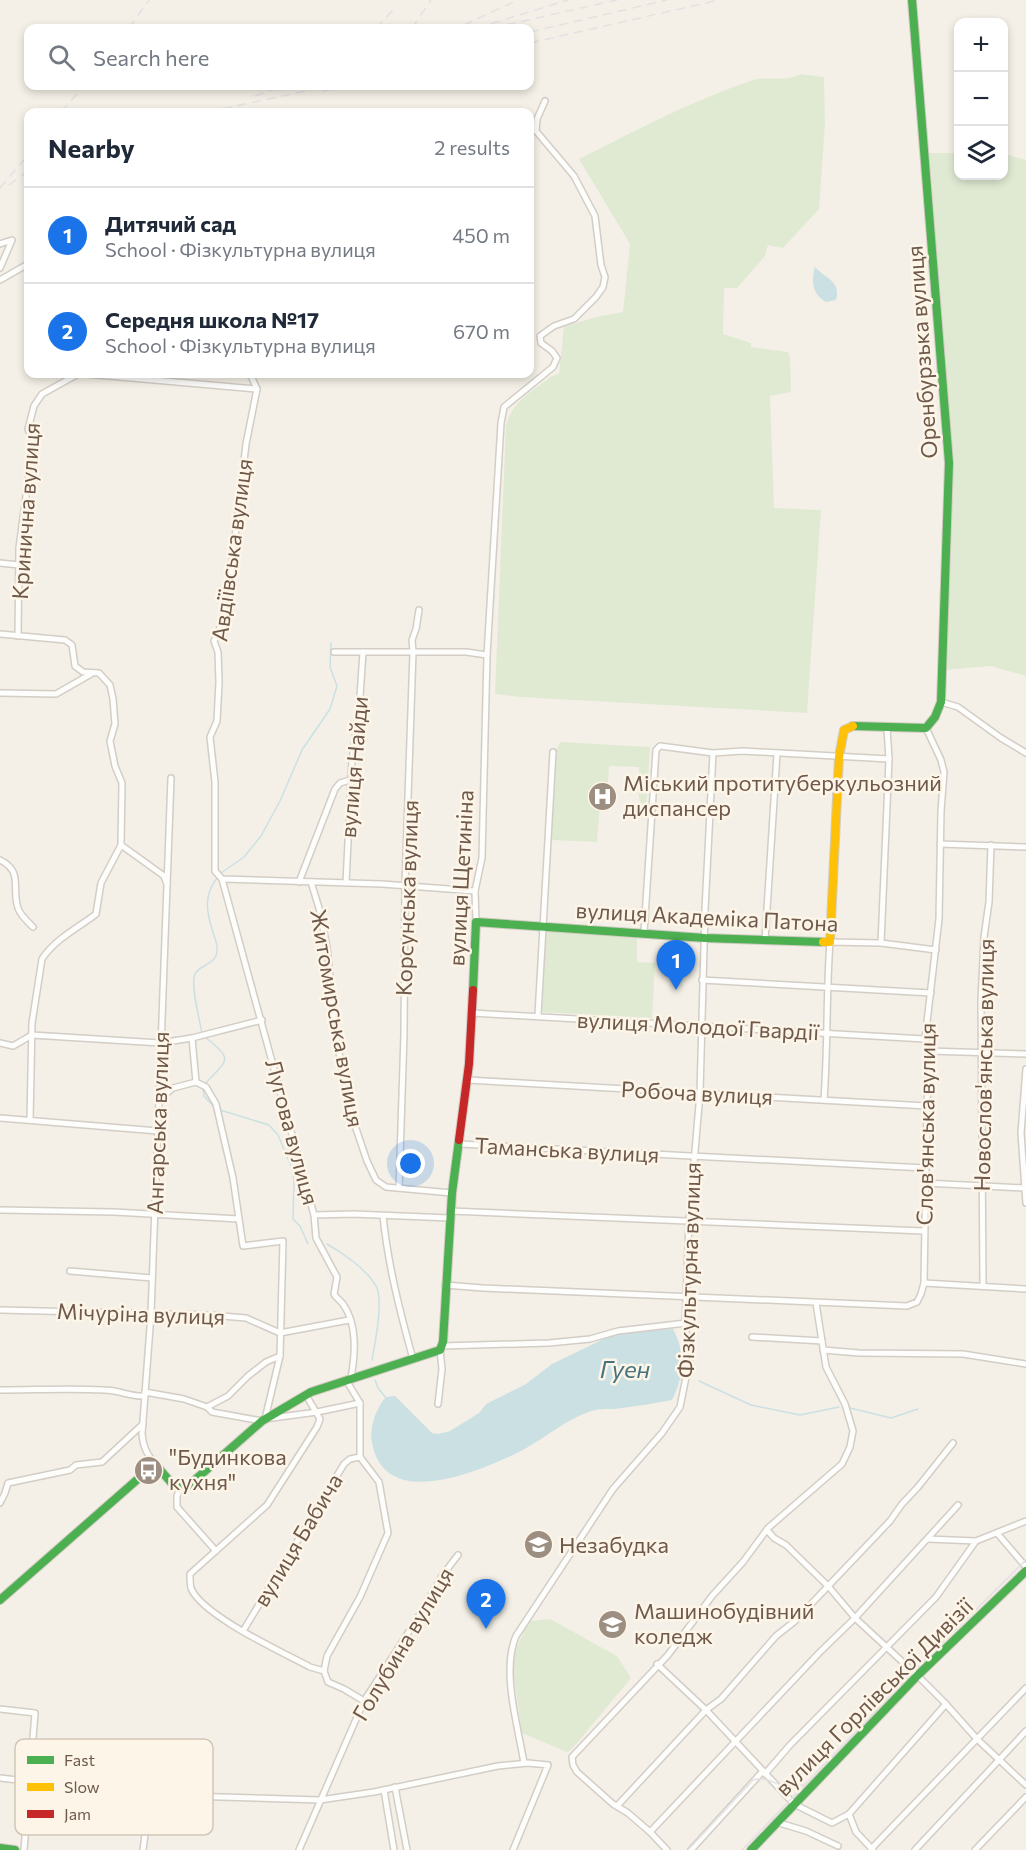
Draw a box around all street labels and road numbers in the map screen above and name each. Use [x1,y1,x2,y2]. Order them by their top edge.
street label: Оренбурзька вулиця [901,245,942,459]
street label: Кринична вулиця [6,422,45,600]
street label: Авдіївська вулиця [205,457,258,643]
street label: вулиця Найди [334,695,373,839]
street label: вулиця Щетиніна [442,789,479,967]
street label: Корсунська вулиця [390,799,423,997]
street label: вулиця Академіка Патона [575,896,839,937]
street label: Житомирська вулиця [305,907,370,1129]
street label: Новослов'янська вулиця [968,938,999,1192]
street label: вулиця Молодої Гвардії [576,1006,820,1045]
street label: Слов'янська вулиця [910,1022,941,1226]
street label: Ангарська вулиця [141,1031,174,1215]
street label: Лугова вулиця [260,1056,325,1208]
street label: Робоча вулиця [620,1075,774,1110]
street label: Таманська вулиця [474,1131,660,1168]
street label: Фізкультурна вулиця [671,1162,706,1378]
street label: Мічуріна вулиця [56,1297,226,1330]
street label: вулиця Бабича [247,1468,348,1611]
street label: Голубина вулиця [346,1562,459,1725]
street label: вулиця Горлівської Дивізії [769,1592,978,1801]

